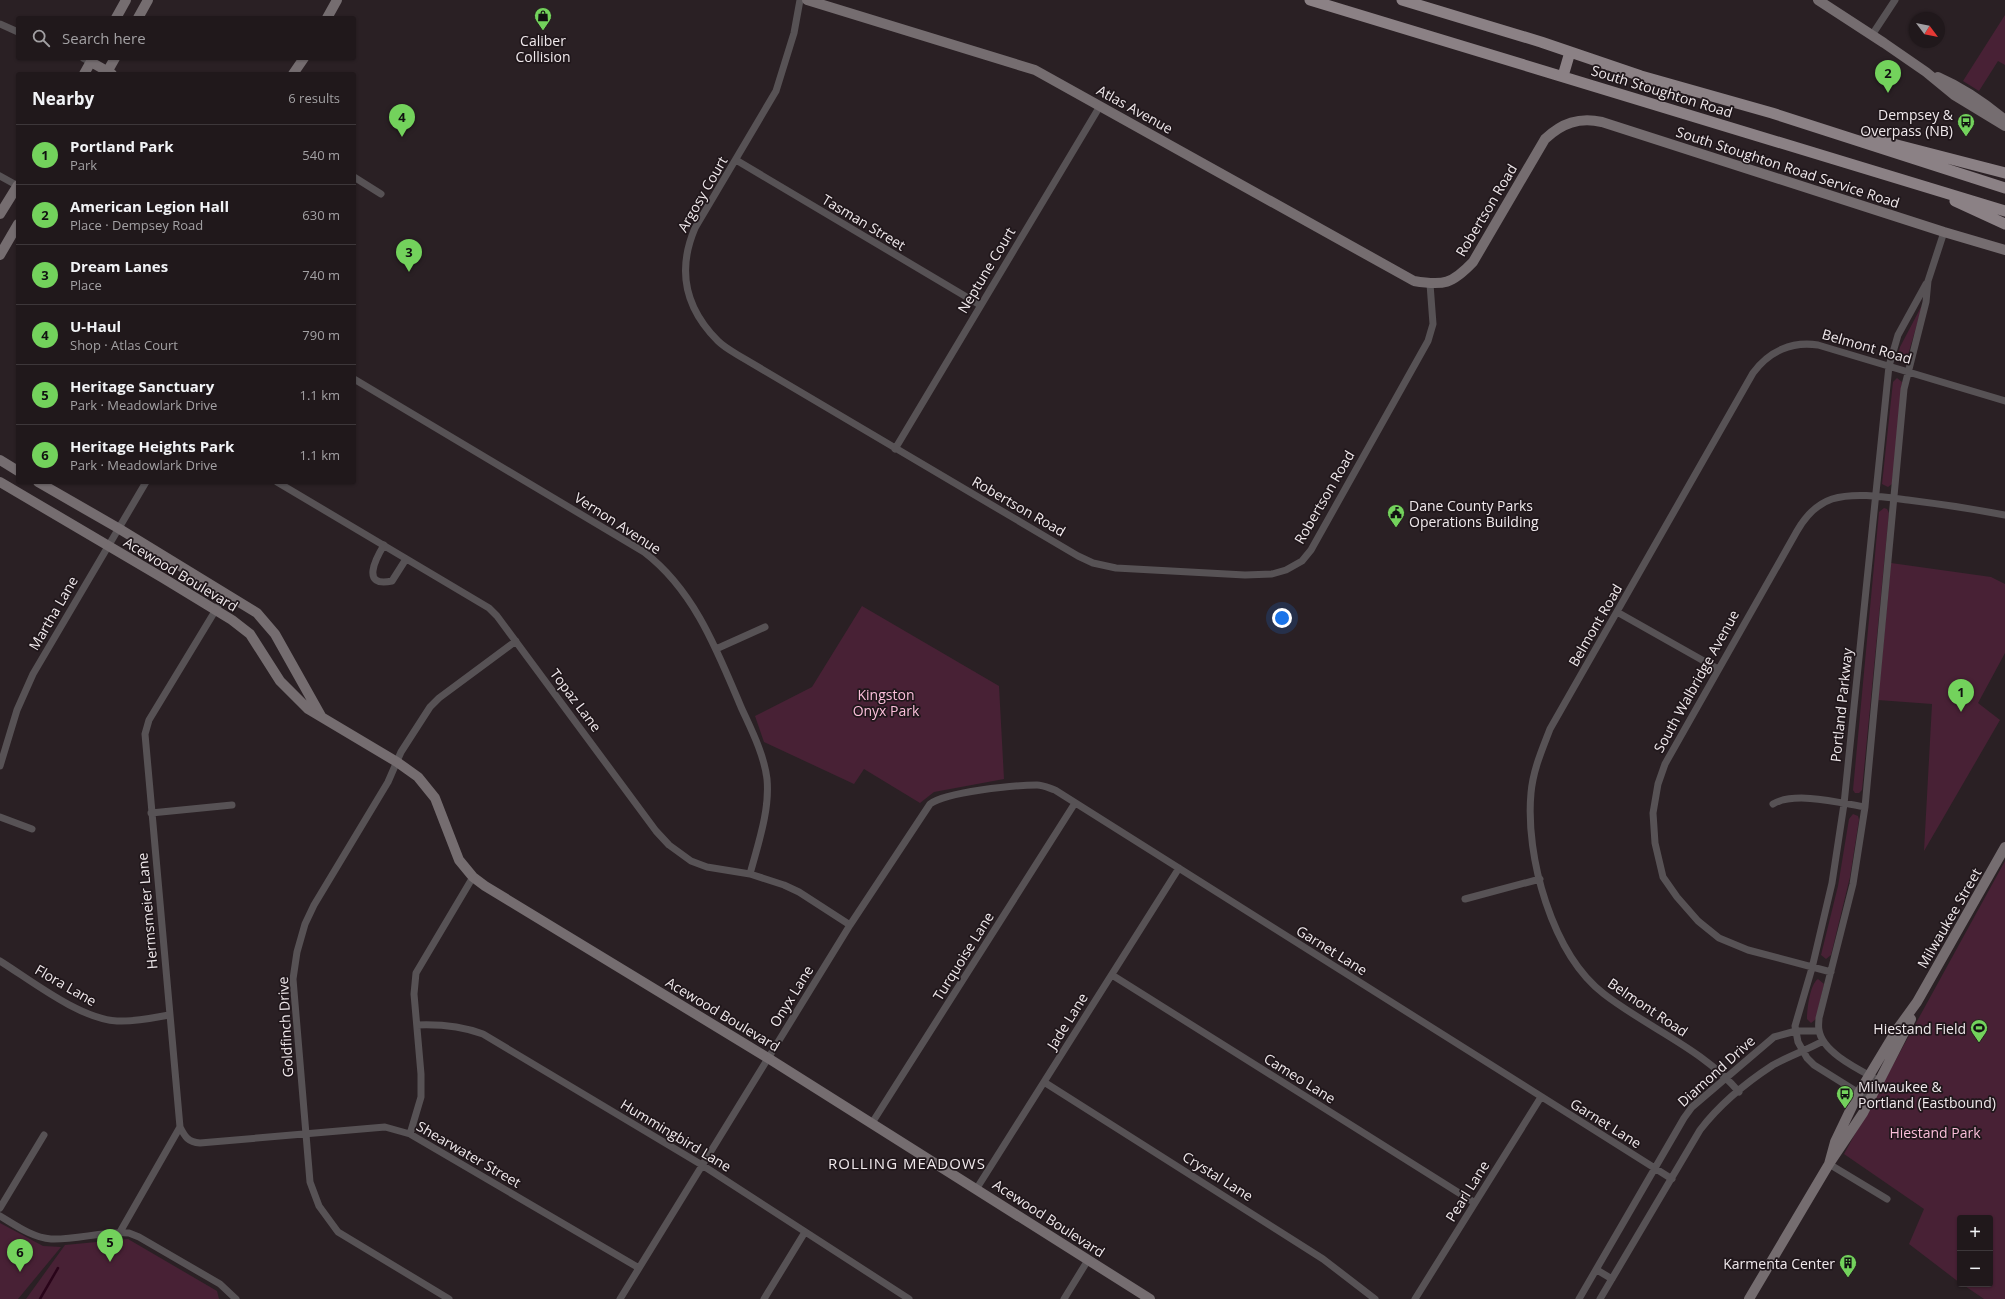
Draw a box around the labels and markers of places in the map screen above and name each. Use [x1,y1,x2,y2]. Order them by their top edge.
shop icon: Caliber Collision [533,6,553,31]
place label: Caliber Collision [515,31,571,66]
pin: 2 [1875,60,1901,93]
pin: 4 [389,104,415,137]
place label: Dempsey & Overpass (NB) [1860,105,1954,140]
bus stop icon: Dempsey & Overpass (NB) [1956,112,1976,137]
pin: 3 [396,239,422,272]
place label: Dane County Parks Operations Building [1409,496,1539,531]
public building icon: Dane County Parks Operations Building [1386,503,1406,528]
pin: 1 [1948,679,1974,712]
sports icon: Hiestand Field [1969,1018,1989,1043]
place label: Hiestand Field [1873,1019,1966,1038]
place label: Milwaukee & Portland (Eastbound) [1858,1077,1996,1112]
bus stop icon: Milwaukee & Portland (Eastbound) [1835,1084,1855,1109]
pin: 5 [97,1229,123,1262]
pin: 6 [7,1239,33,1272]
building icon: Karmenta Center [1838,1253,1858,1278]
place label: Karmenta Center [1723,1254,1835,1273]

